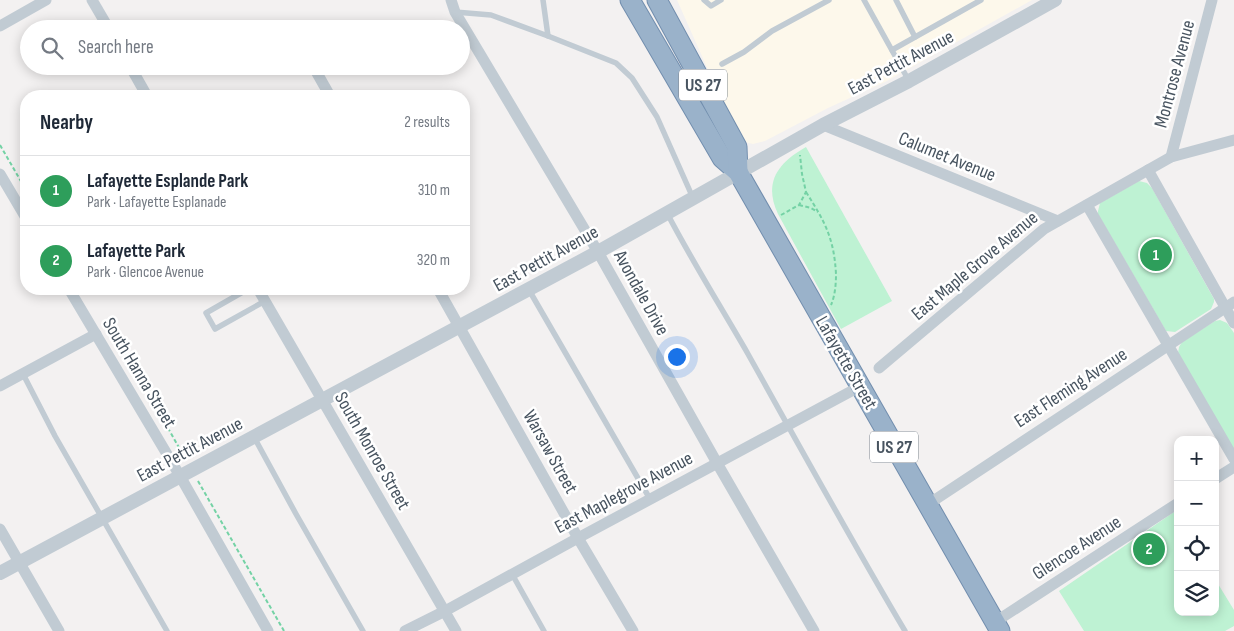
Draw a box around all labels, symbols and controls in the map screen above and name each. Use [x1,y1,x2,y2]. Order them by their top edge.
street label: Montrose Avenue [1150,18,1200,130]
search box [20,20,470,75]
street label: East Pettit Avenue [844,26,958,100]
icon: search [38,34,66,62]
text: Search here [78,36,154,59]
road number: US 27 [679,70,727,100]
text: Nearby [40,110,93,135]
text: 2 results [404,113,450,132]
street label: Calumet Avenue [895,127,999,187]
text: Lafayette Esplande Park [87,170,248,193]
text: 1 [53,181,59,200]
text: 310 m [418,181,450,200]
text: Park · Lafayette Esplanade [87,193,227,212]
street label: East Maple Grove Avenue [907,206,1043,326]
street label: East Pettit Avenue [489,221,603,297]
pin: 1 [1140,236,1172,274]
text: Lafayette Park [87,240,185,263]
street label: Avondale Drive [608,246,674,340]
text: 2 [52,251,60,270]
text: 320 m [417,251,450,270]
text: Park · Glencoe Avenue [87,263,204,282]
street label: Lafayette Street [810,312,882,414]
street label: South Hanna Street [97,314,181,432]
street label: East Fleming Avenue [1010,343,1132,433]
your location [664,344,690,370]
street label: South Monroe Street [329,388,415,514]
street label: Warsaw Street [518,406,582,498]
street label: East Pettit Avenue [133,413,247,487]
road number: US 27 [870,432,918,462]
map controls [1174,436,1219,616]
button: + [1174,436,1219,481]
street label: East Maplegrove Avenue [551,447,697,539]
button: − [1174,481,1219,526]
street label: Glencoe Avenue [1028,511,1126,585]
button: locate [1174,526,1219,571]
pin: 2 [1133,530,1165,568]
button: layers [1174,571,1219,616]

